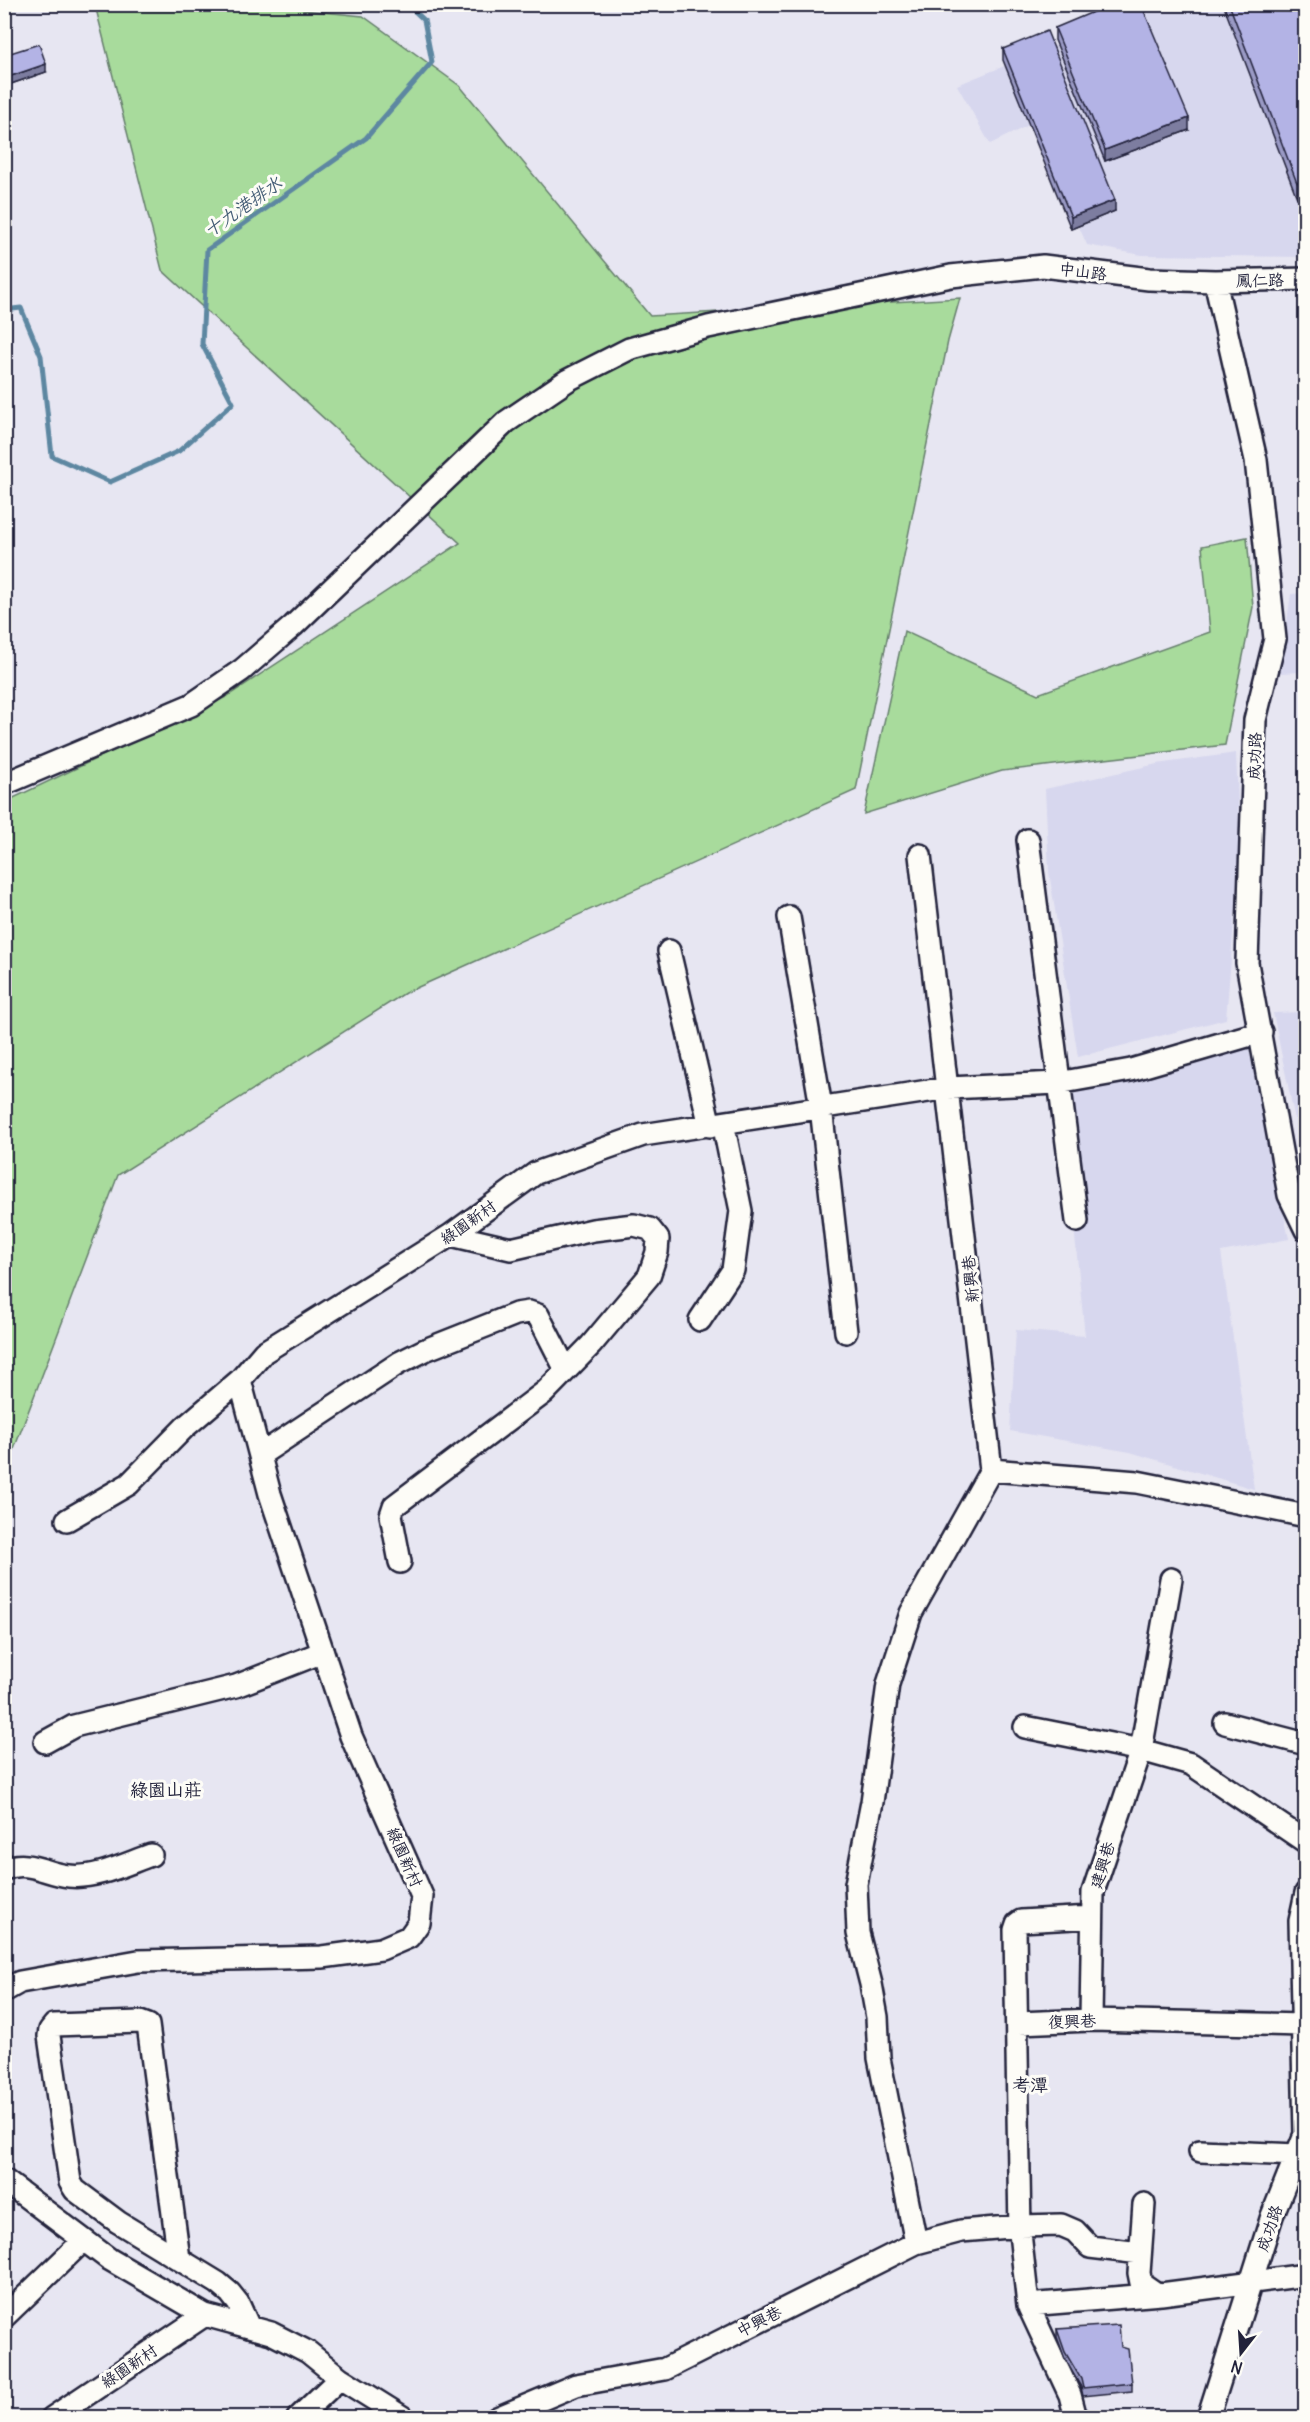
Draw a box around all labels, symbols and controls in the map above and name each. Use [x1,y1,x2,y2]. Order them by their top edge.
water label: 十九港排水 [199,171,287,242]
street label: 中山路 [1058,258,1108,284]
street label: 鳳仁路 [1236,270,1284,290]
street label: 成功路 [1243,732,1265,780]
street label: 綠園新村 [436,1195,500,1249]
street label: 新興巷 [958,1254,982,1304]
district label: 綠園山莊 [130,1778,202,1801]
street label: 綠園新村 [383,1824,427,1890]
street label: 建興巷 [1085,1839,1119,1891]
street label: 復興巷 [1048,2010,1096,2032]
district label: 考潭 [1012,2073,1048,2096]
street label: 成功路 [1252,2202,1286,2254]
street label: 中興巷 [733,2301,785,2341]
north arrow [1211,2323,1271,2383]
street label: 綠園新村 [97,2340,161,2392]
text: N [1228,2356,1245,2379]

